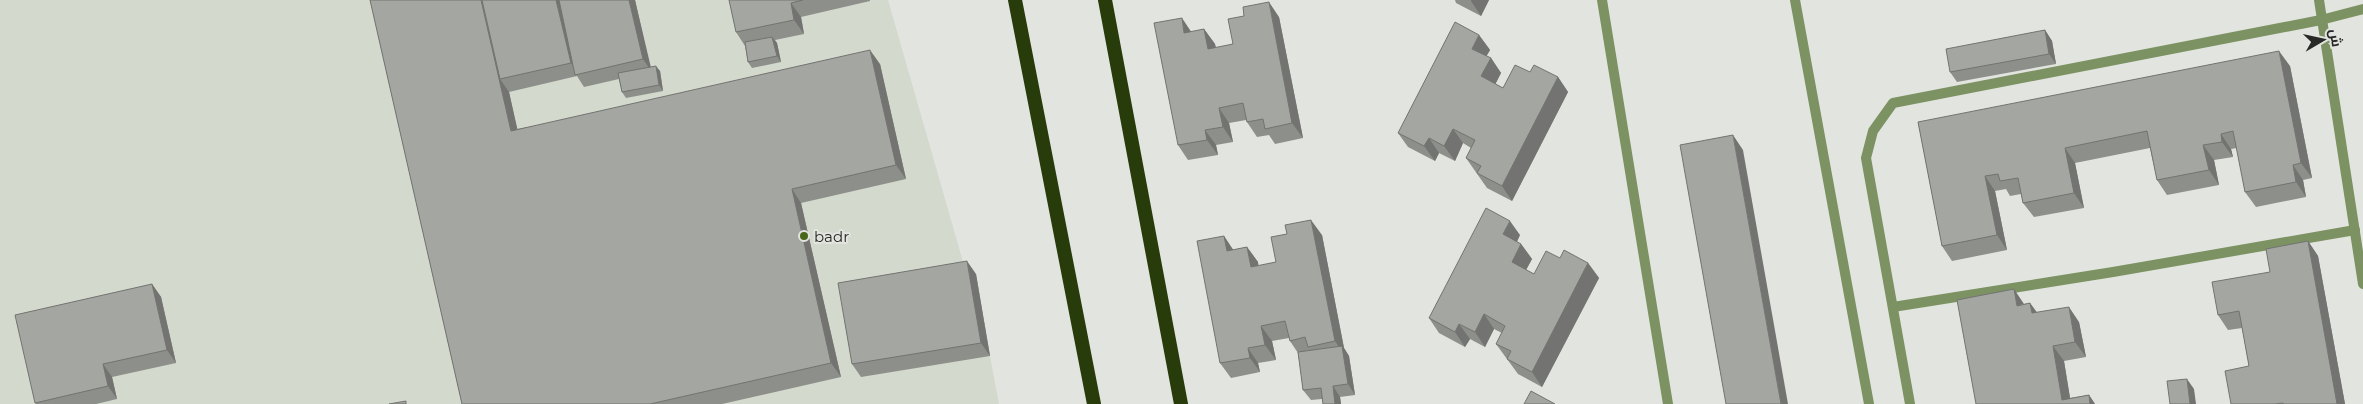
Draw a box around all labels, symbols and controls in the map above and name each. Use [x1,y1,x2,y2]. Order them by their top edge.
north arrow [2298,15,2348,65]
text: ش [2326,28,2346,48]
place label: badr [814,227,849,246]
marker: badr [798,230,810,242]

